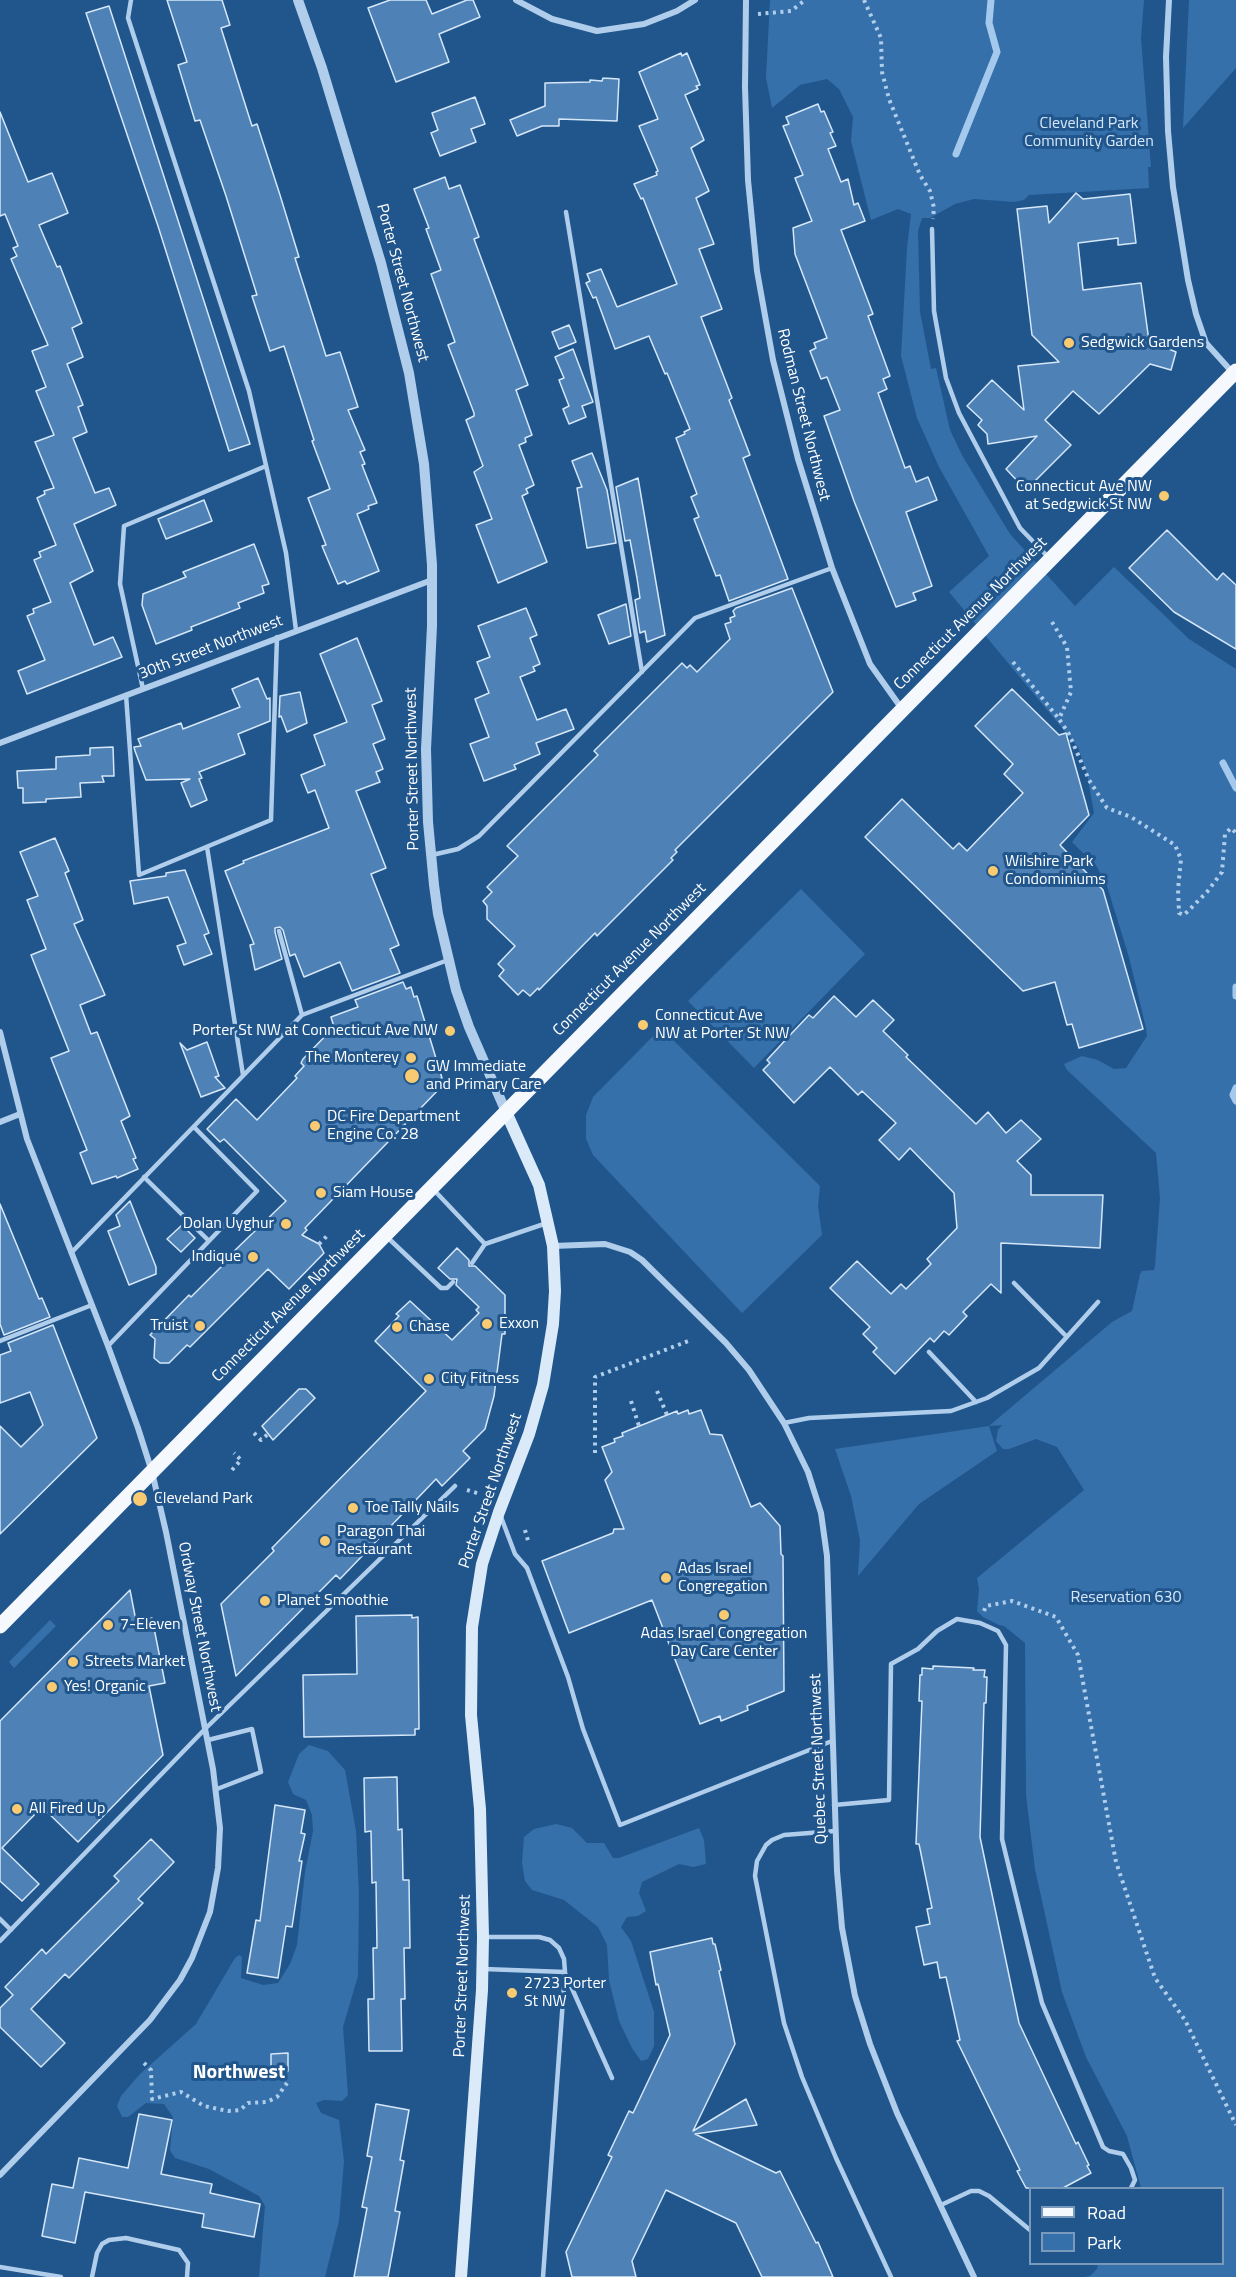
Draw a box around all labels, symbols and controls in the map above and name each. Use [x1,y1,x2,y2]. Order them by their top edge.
park label: Cleveland Park Community Garden [1024,114,1154,152]
street label: Porter Street Northwest [372,202,432,364]
street label: Rodman Street Northwest [772,327,834,503]
place label: Sedgwick Gardens [1081,333,1204,353]
marker: Sedgwick Gardens [1062,336,1076,350]
place label: Connecticut Ave NW at Sedgwick St NW [1016,477,1152,515]
marker: Connecticut Ave NW at Sedgwick St NW [1157,489,1171,503]
street label: Connecticut Avenue Northwest [890,533,1052,695]
street label: 30th Street Northwest [136,612,286,684]
street label: Porter Street Northwest [402,687,424,851]
place label: Wilshire Park Condominiums [1005,852,1106,890]
marker: Wilshire Park Condominiums [986,864,1000,878]
street label: Connecticut Avenue Northwest [549,879,711,1041]
place label: Connecticut Ave NW at Porter St NW [655,1006,789,1044]
marker: Connecticut Ave NW at Porter St NW [636,1018,650,1032]
place label: Porter St NW at Connecticut Ave NW [192,1021,438,1041]
marker: Porter St NW at Connecticut Ave NW [443,1024,457,1038]
place label: The Monterey [305,1048,399,1068]
marker: The Monterey [404,1051,418,1065]
place label: GW Immediate and Primary Care [426,1057,541,1095]
marker: GW Immediate and Primary Care [403,1067,421,1085]
place label: DC Fire Department Engine Co. 28 [327,1107,460,1145]
marker: DC Fire Department Engine Co. 28 [308,1119,322,1133]
place label: Siam House [333,1183,413,1203]
marker: Siam House [314,1186,328,1200]
place label: Dolan Uyghur [183,1214,274,1234]
marker: Dolan Uyghur [279,1217,293,1231]
street label: Connecticut Avenue Northwest [208,1225,370,1387]
place label: Indique [192,1247,241,1267]
marker: Indique [246,1250,260,1264]
place label: Exxon [499,1314,539,1334]
place label: Truist [150,1316,188,1336]
place label: Chase [409,1317,450,1337]
marker: Exxon [480,1317,494,1331]
marker: Truist [193,1319,207,1333]
marker: Chase [390,1320,404,1334]
place label: City Fitness [441,1369,519,1389]
marker: City Fitness [422,1372,436,1386]
street label: Porter Street Northwest [455,1411,527,1571]
place label: Cleveland Park [154,1489,253,1509]
marker: Cleveland Park [131,1490,149,1508]
place label: Toe Tally Nails [365,1498,459,1518]
marker: Toe Tally Nails [346,1501,360,1515]
place label: Paragon Thai Restaurant [337,1522,425,1560]
marker: Paragon Thai Restaurant [318,1534,332,1548]
street label: Ordway Street Northwest [173,1540,225,1714]
place label: Adas Israel Congregation [678,1559,768,1597]
marker: Adas Israel Congregation [659,1571,673,1585]
park label: Reservation 630 [1071,1588,1181,1608]
place label: Planet Smoothie [277,1591,389,1611]
marker: Planet Smoothie [258,1594,272,1608]
marker: Adas Israel Congregation Day Care Center [717,1608,731,1622]
place label: 7-Eleven [120,1615,181,1635]
marker: 7-Eleven [101,1618,115,1632]
place label: Adas Israel Congregation Day Care Center [641,1624,807,1662]
place label: Streets Market [85,1652,185,1672]
marker: Streets Market [66,1655,80,1669]
street label: Quebec Street Northwest [806,1673,832,1845]
place label: Yes! Organic [64,1677,146,1697]
marker: Yes! Organic [45,1680,59,1694]
place label: All Fired Up [29,1799,106,1819]
marker: All Fired Up [10,1802,24,1816]
street label: Porter Street Northwest [451,1894,475,2058]
place label: 2723 Porter St NW [524,1974,606,2012]
marker: 2723 Porter St NW [505,1986,519,2000]
district label: Northwest [193,2061,285,2085]
legend [1029,2187,1224,2265]
text: Road [1087,2199,1126,2226]
text: Park [1087,2229,1121,2256]

